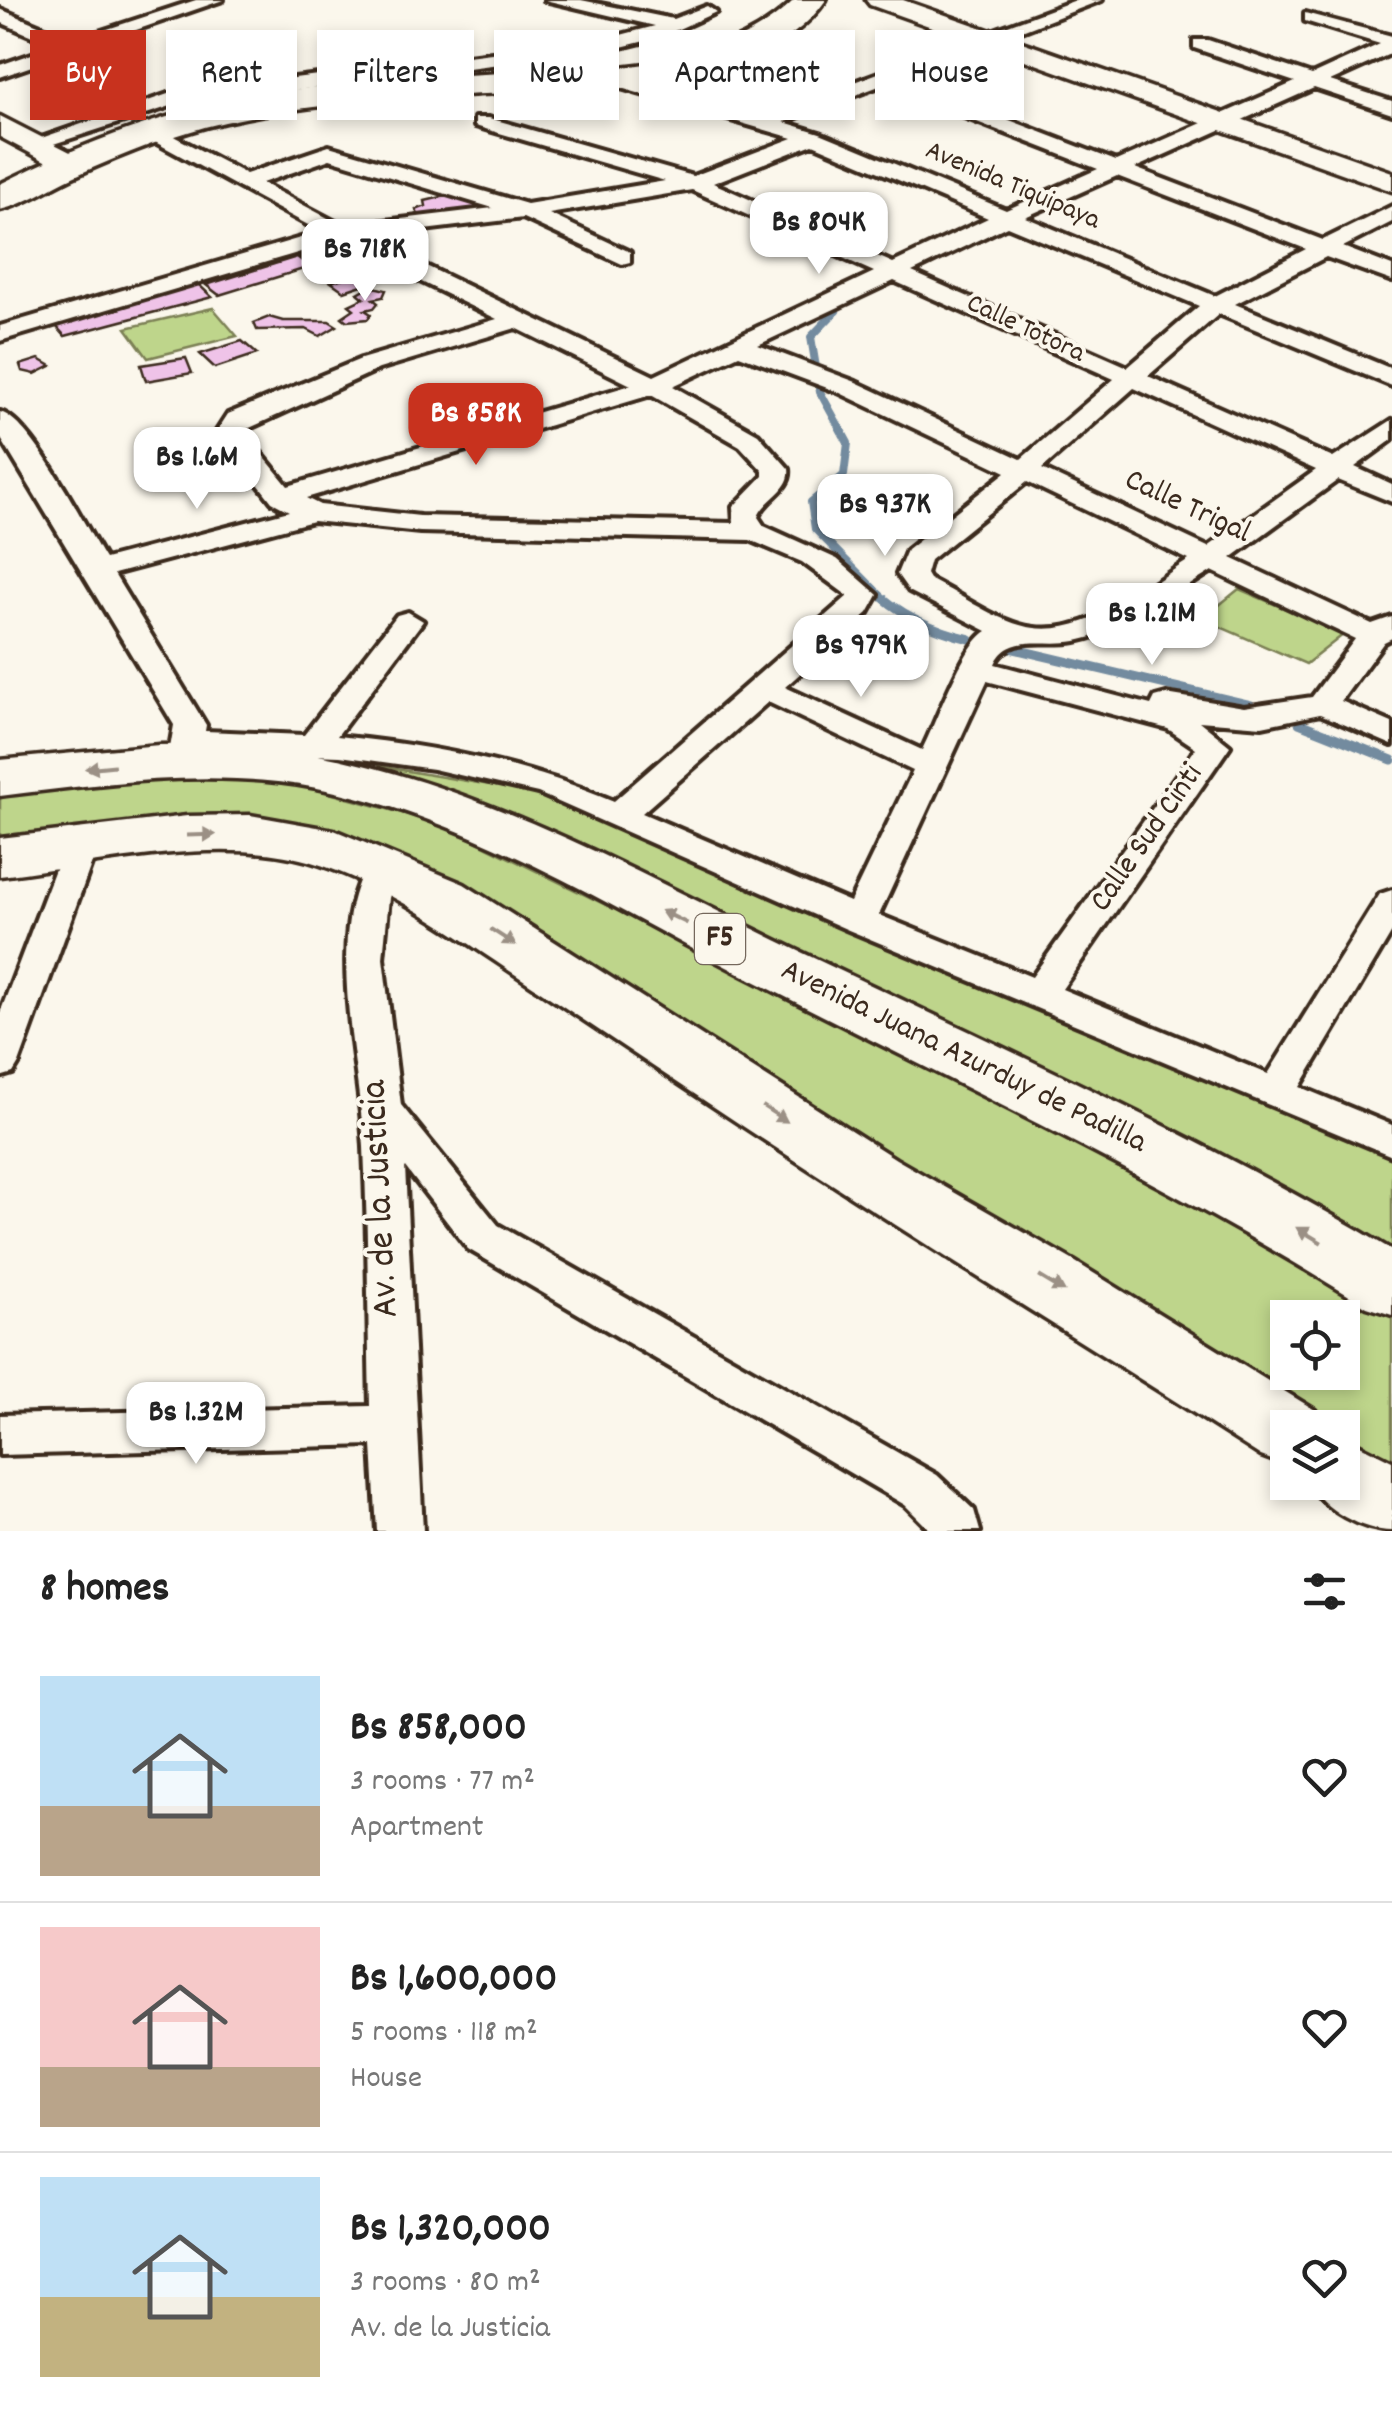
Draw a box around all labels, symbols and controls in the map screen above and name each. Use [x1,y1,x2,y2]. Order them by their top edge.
chip: Buy [30,30,146,120]
chip: Rent [166,30,297,120]
chip: Filters [317,30,474,120]
chip: New [494,30,619,120]
chip: Apartment [639,30,855,120]
chip: House [875,30,1024,120]
street label: Avenida Tiquipaya [918,132,1106,242]
pin: Bs 804K [727,192,911,277]
text: Bs 804K [772,201,866,247]
pin: Bs 718K [273,219,457,304]
text: Bs 718K [324,228,406,274]
street label: Calle Totora [959,285,1092,375]
pin: Bs 858K [384,383,568,468]
text: Bs 858K [430,392,522,438]
pin: Bs 1.6M [105,427,289,512]
text: Bs 1.6M [156,436,238,482]
street label: Calle Trigal [1116,459,1258,557]
pin: Bs 937K [793,474,977,559]
text: Bs 937K [839,483,931,529]
pin: Bs 1.21M [1049,583,1255,668]
text: Bs 1.21M [1108,592,1196,638]
pin: Bs 979K [769,615,953,700]
text: Bs 979K [815,624,907,670]
street label: Calle Sud Cinti [1080,755,1216,923]
one-way arrow [84,759,115,775]
one-way arrow [186,827,218,843]
one-way arrow [660,908,689,925]
road number: F5 [695,914,745,964]
one-way arrow [489,927,516,945]
street label: Avenida Juana Azurduy de Padilla [772,949,1155,1167]
street label: Av. de la Justicia [348,1078,416,1319]
one-way arrow [761,1105,789,1123]
one-way arrow [1295,1227,1323,1245]
one-way arrow [1038,1275,1066,1292]
map controls [1270,1300,1360,1500]
button: locate [1270,1300,1360,1390]
pin: Bs 1.32M [93,1382,299,1467]
text: Bs 1.32M [148,1391,244,1437]
button: layers [1270,1410,1360,1500]
text: 8 homes [40,1561,169,1621]
icon: filters [1297,1564,1352,1619]
text: Bs 858,000 [350,1700,527,1760]
icon: home [120,1716,240,1836]
icon: heart [1297,1749,1352,1804]
text: 3 rooms · 77 m² [350,1760,535,1806]
text: Apartment [350,1806,484,1852]
text: Bs 1,600,000 [350,1951,557,2011]
icon: home [120,1967,240,2087]
icon: heart [1297,2000,1352,2055]
text: 5 rooms · 118 m² [350,2011,538,2057]
text: House [350,2057,422,2103]
text: Bs 1,320,000 [350,2201,551,2261]
icon: home [120,2217,240,2337]
icon: heart [1297,2250,1352,2305]
text: 3 rooms · 80 m² [350,2261,541,2307]
text: Av. de la Justicia [350,2307,550,2353]

